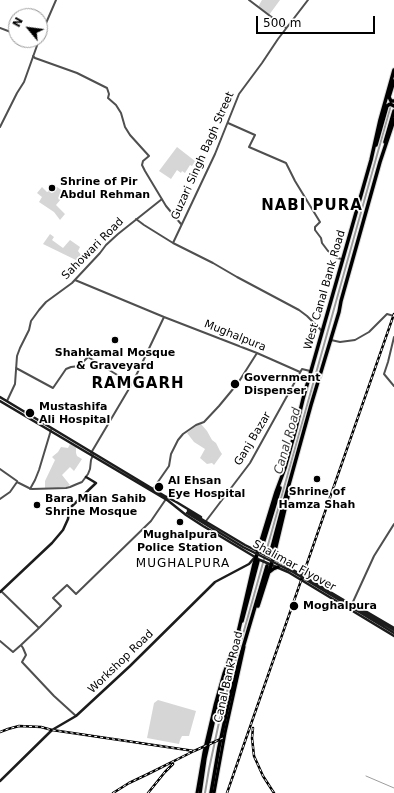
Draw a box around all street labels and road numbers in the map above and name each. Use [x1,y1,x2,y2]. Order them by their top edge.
street label: Guzari Singh Bagh Street [169,90,237,222]
street label: Sahowari Road [59,215,127,283]
street label: West Canal Bank Road [302,229,348,351]
street label: Mughalpura [202,318,268,354]
street label: Ganj Bazar [232,410,274,468]
street label: Shalimar Flyover [250,538,338,594]
street label: Workshop Road [86,628,156,696]
street label: Canal Bank Road [212,630,246,724]

